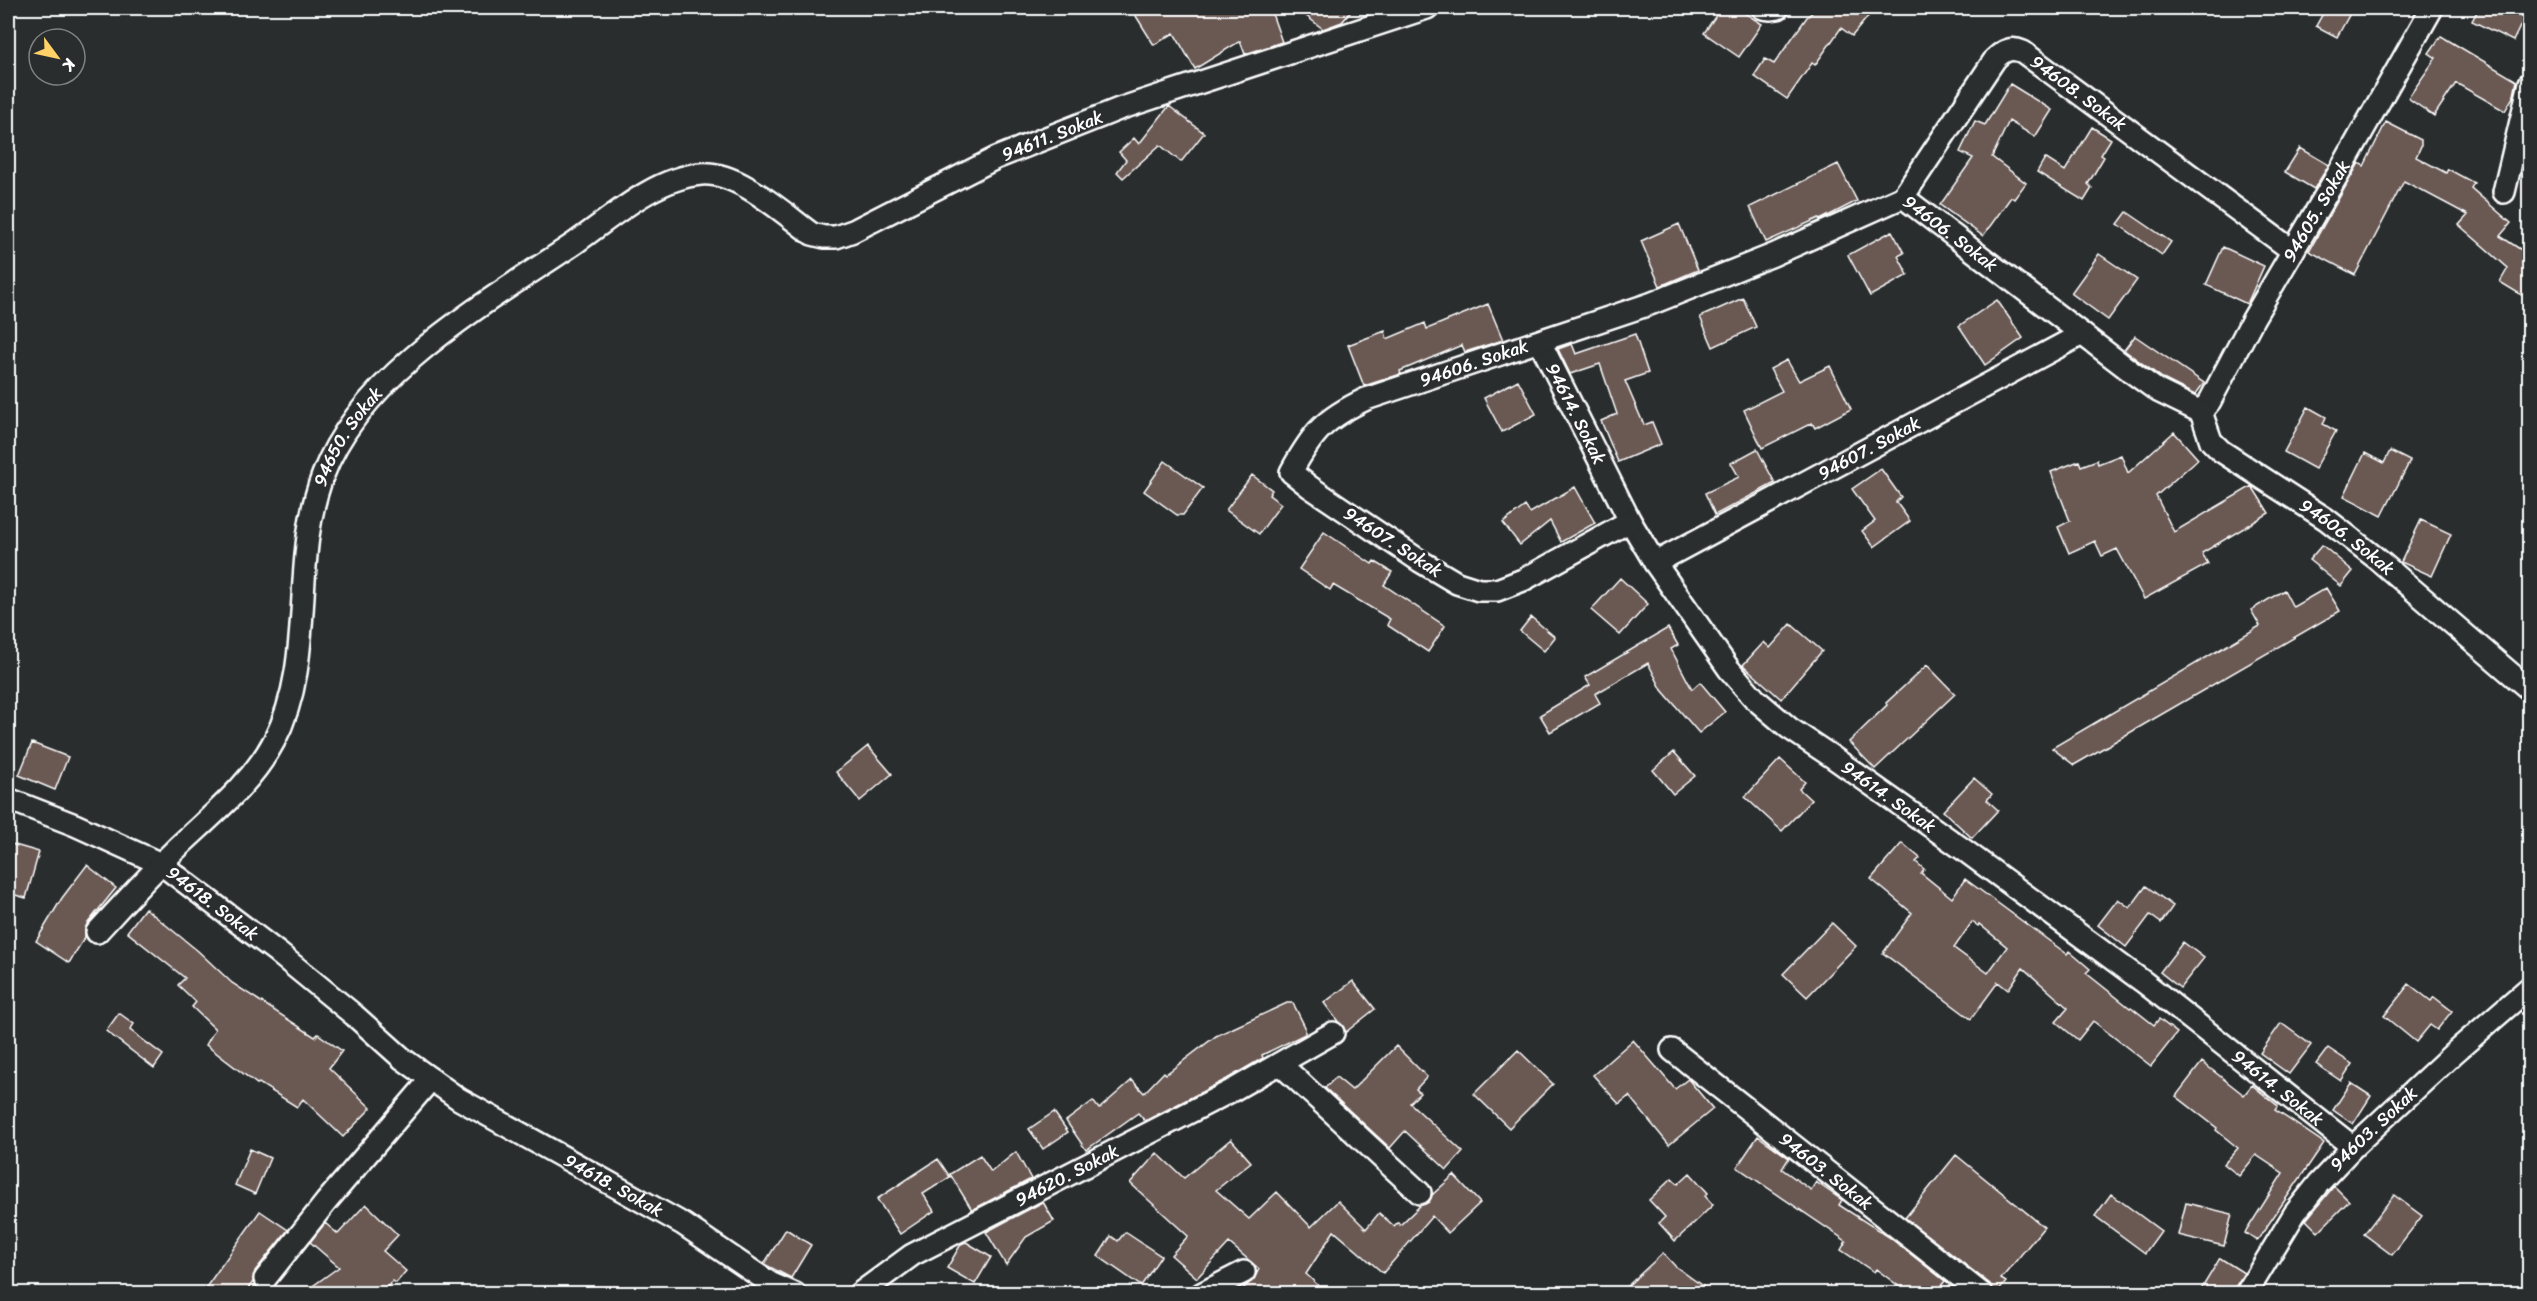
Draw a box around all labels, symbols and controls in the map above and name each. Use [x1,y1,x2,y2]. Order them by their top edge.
north arrow [27,27,87,87]
street label: 94608. Sokak [2023,46,2134,140]
text: K [54,52,85,78]
street label: 94611. Sokak [997,101,1108,170]
street label: 94605. Sokak [2274,154,2359,268]
street label: 94606. Sokak [1896,186,2005,281]
street label: 94606. Sokak [1415,330,1533,396]
street label: 94614. Sokak [1537,357,1615,470]
street label: 94650. Sokak [304,379,391,491]
street label: 94607. Sokak [1812,407,1927,489]
street label: 94606. Sokak [2293,490,2402,584]
street label: 94607. Sokak [1337,498,1449,586]
street label: 94614. Sokak [1834,752,1943,842]
street label: 94618. Sokak [159,857,266,949]
street label: 94614. Sokak [2225,1041,2331,1135]
street label: 94603. Sokak [2322,1078,2425,1179]
street label: 94603. Sokak [1772,1124,1880,1219]
street label: 94620. Sokak [1009,1135,1125,1215]
street label: 94618. Sokak [558,1144,670,1226]

